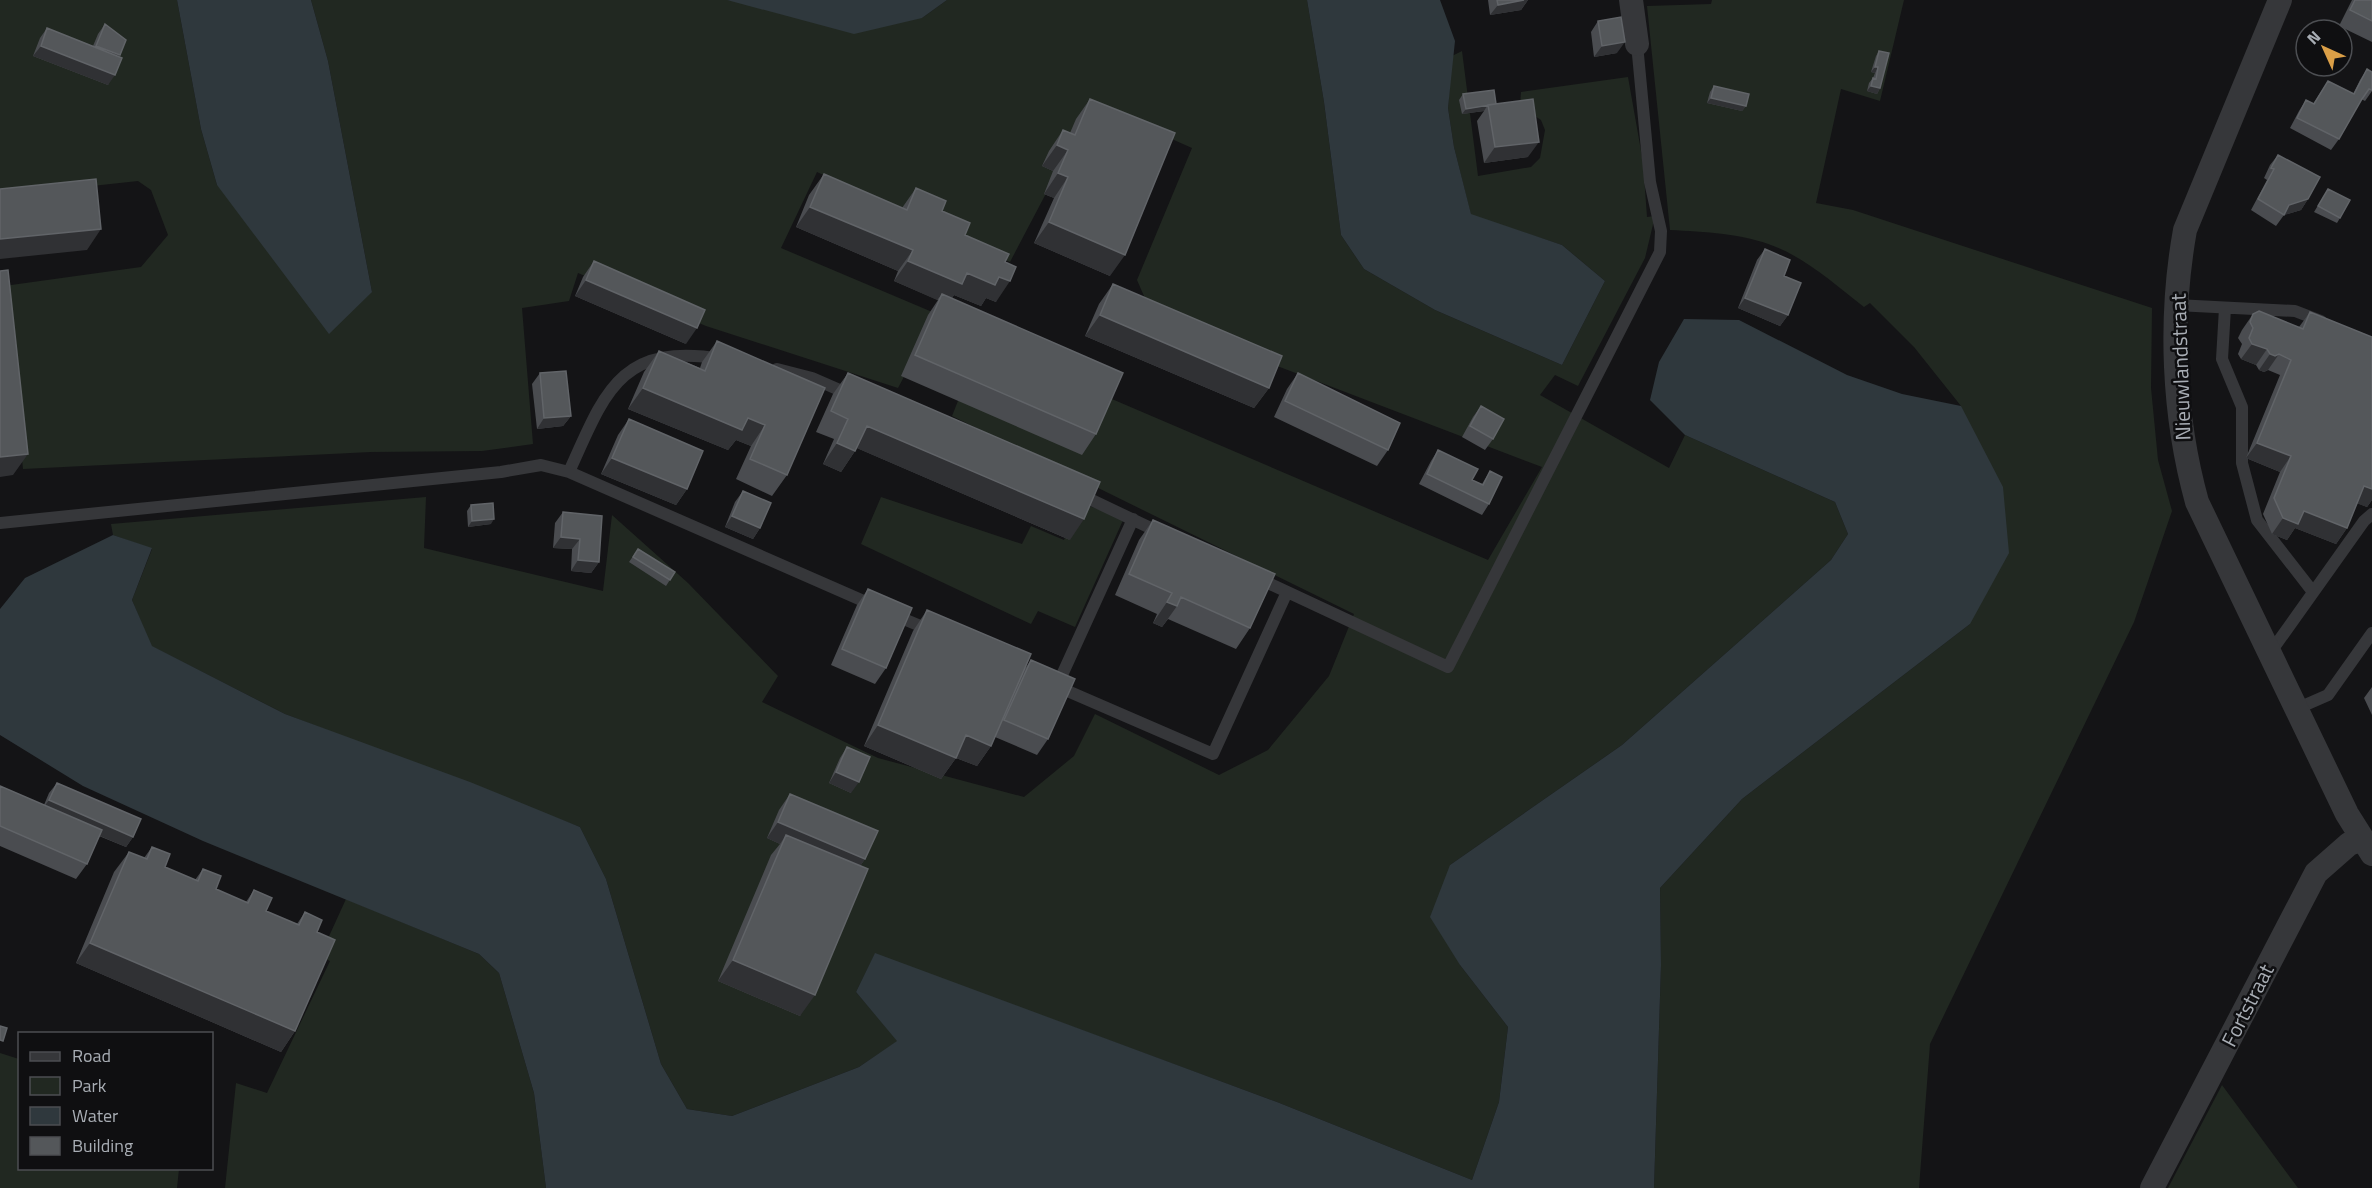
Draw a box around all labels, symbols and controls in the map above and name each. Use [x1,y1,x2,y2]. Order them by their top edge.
north arrow [2294,18,2354,78]
text: N [2301,25,2326,50]
street label: Nieuwlandstraat [2161,292,2199,441]
street label: Fortstraat [2212,957,2282,1052]
legend [18,1032,213,1170]
text: Road [72,1042,111,1069]
text: Park [72,1072,107,1099]
text: Water [72,1102,118,1129]
text: Building [72,1132,133,1159]

